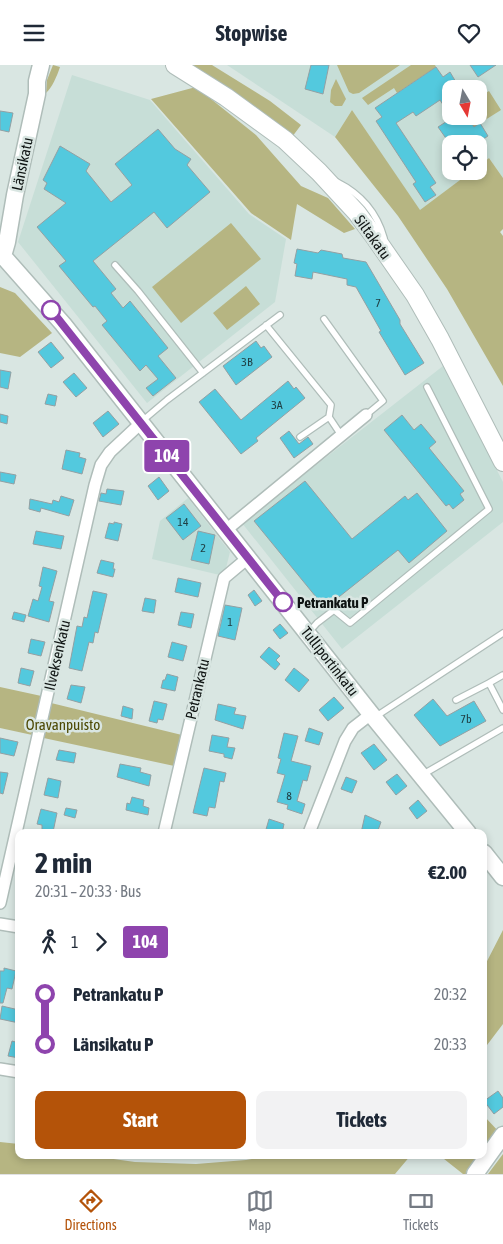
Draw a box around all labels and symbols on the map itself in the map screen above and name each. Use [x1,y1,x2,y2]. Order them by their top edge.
north arrow [442,80,488,125]
street label: Länsikatu [8,136,36,192]
street label: Siltakatu [351,212,395,262]
house number: 7 [375,296,381,310]
unlabelled marker [41,300,61,320]
house number: 3B [241,355,253,369]
house number: 3A [271,398,283,412]
line badge: 104 [138,440,196,472]
house number: 14 [177,515,189,529]
house number: 2 [200,541,206,555]
marker: Petrankatu P [273,592,293,612]
place label: Petrankatu P [297,594,369,611]
house number: 1 [227,615,233,629]
street label: Ilveksenkatu [41,618,73,692]
street label: Tulliportinkatu [298,623,362,699]
street label: Petrankatu [182,657,212,721]
house number: 7b [460,712,472,726]
park label: Oravanpuisto [26,716,100,733]
house number: 8 [286,789,292,803]

